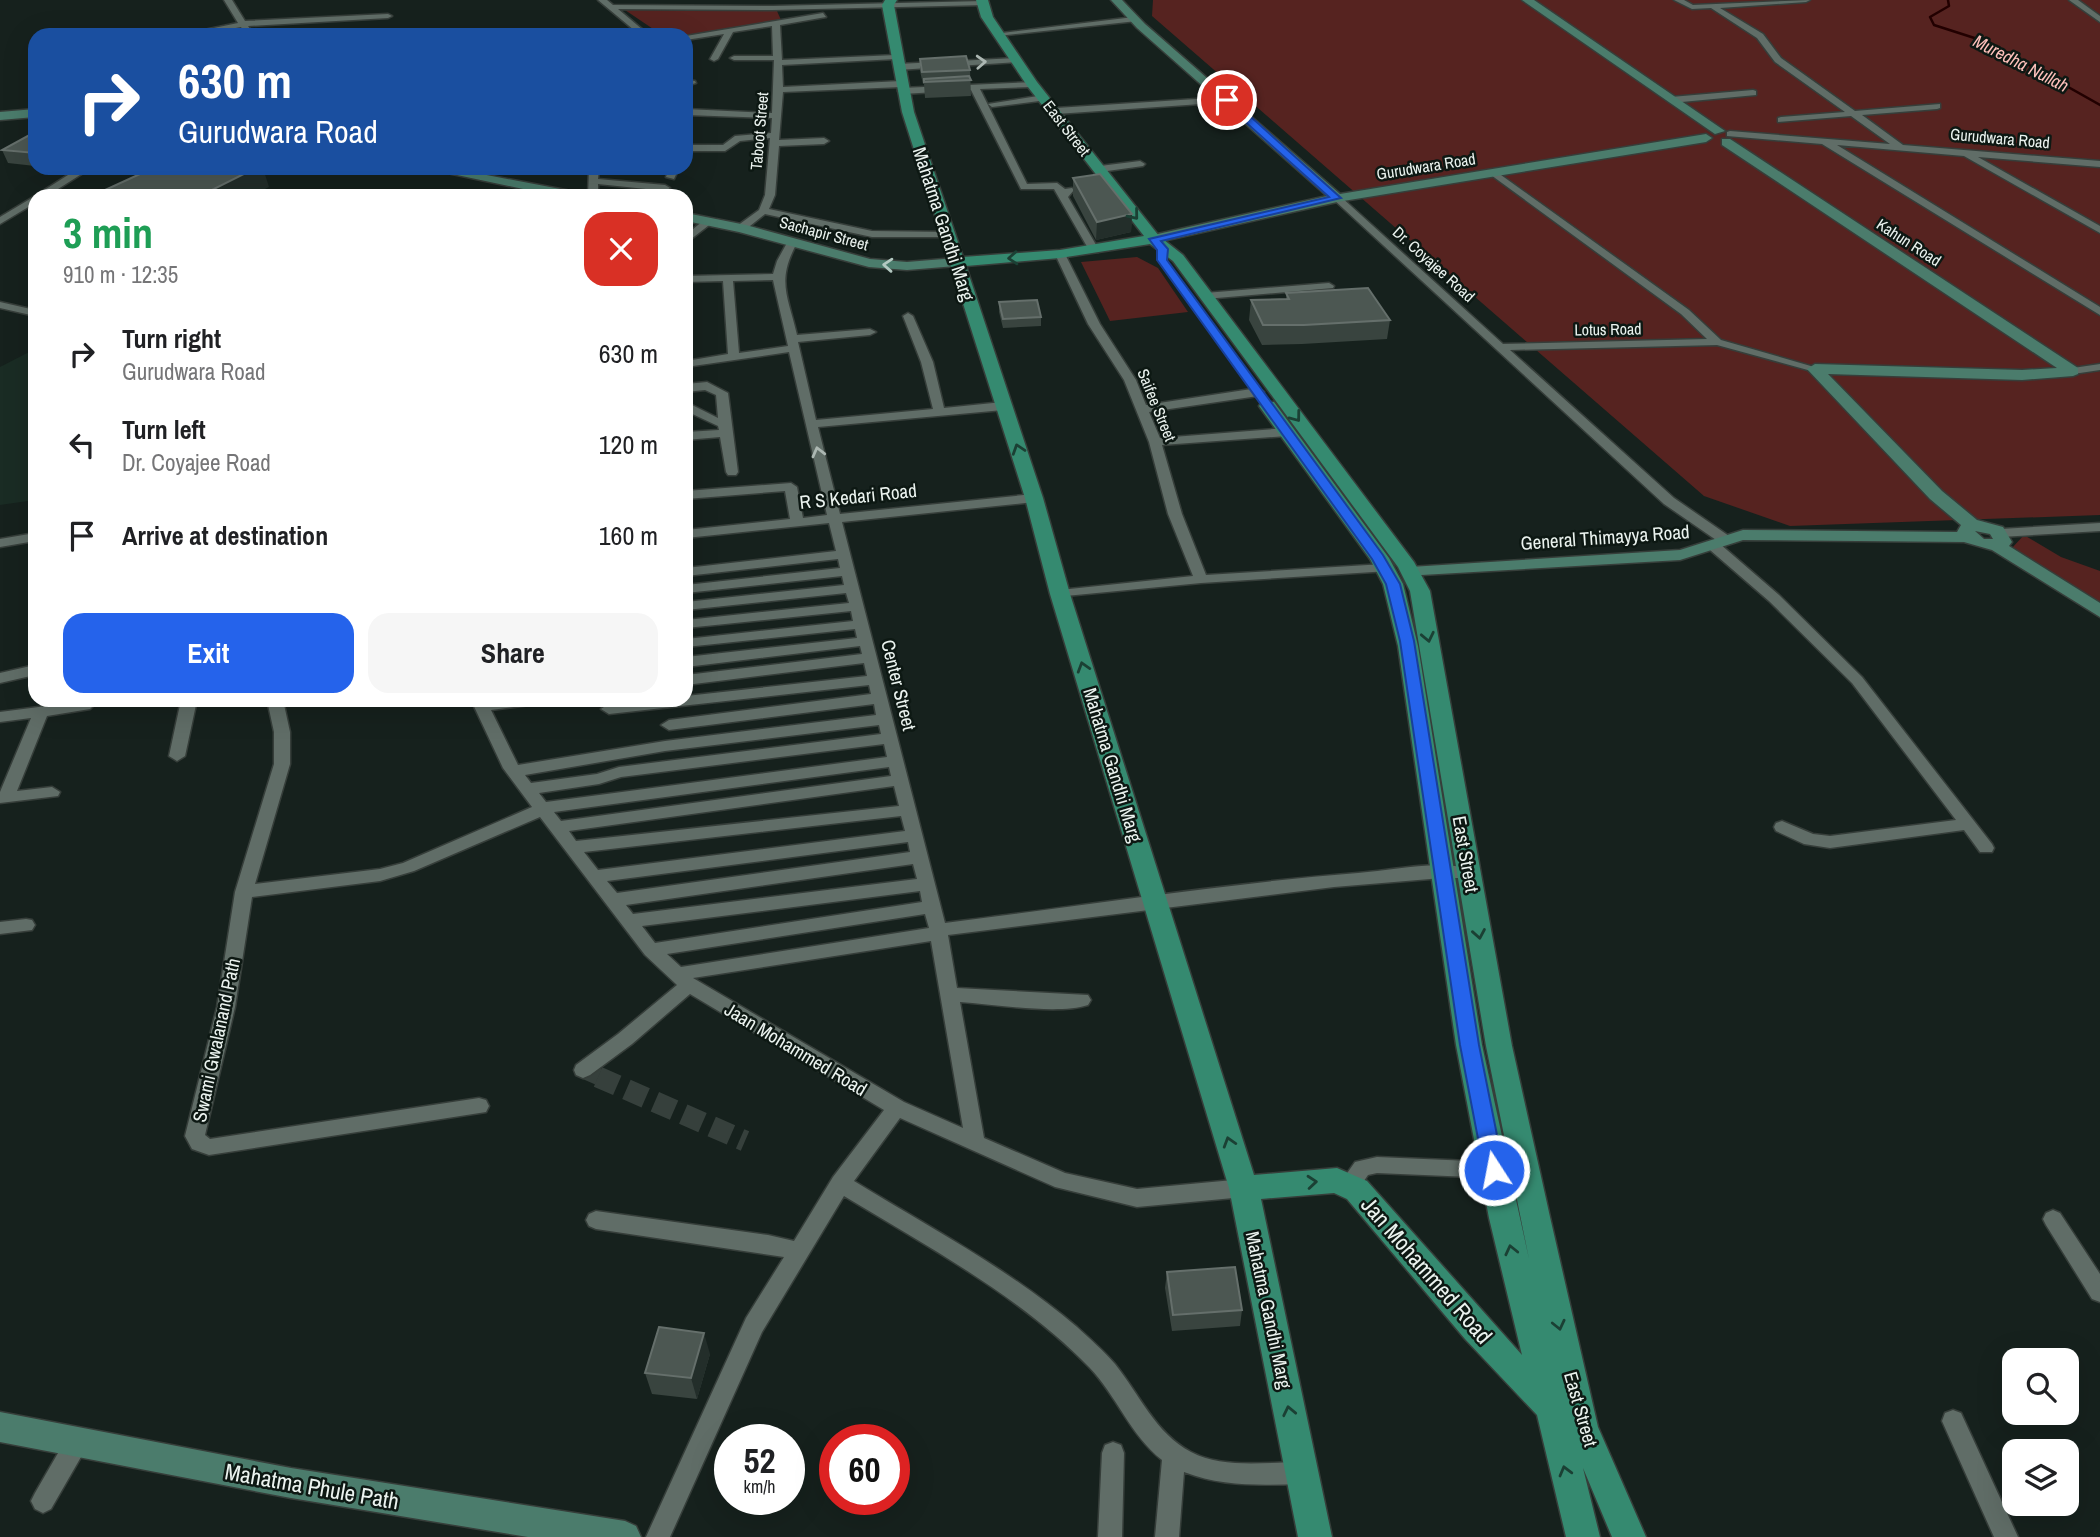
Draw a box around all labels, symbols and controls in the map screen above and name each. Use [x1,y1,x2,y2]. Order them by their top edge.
water label: Muredha Nullah [1969,28,2073,98]
text: 630 m [178,47,292,113]
one-way arrow [976,55,987,70]
icon: right [63,56,154,147]
pin [1197,70,1257,130]
icon: arrive [1208,81,1246,119]
street label: Taboot Street [745,91,773,171]
street label: East Street [1038,96,1096,161]
text: Gurudwara Road [178,110,378,153]
street label: Gurudwara Road [1949,123,2051,153]
street label: Mahatma Gandhi Marg [907,144,981,305]
street label: Gurudwara Road [1375,147,1477,185]
text: 3 min [63,205,153,261]
one-way arrow [1126,206,1138,219]
street label: Sachapir Street [777,211,871,256]
button: close [584,212,658,286]
street label: Kahun Road [1872,213,1946,271]
street label: Dr. Coyajee Road [1388,221,1480,307]
one-way arrow [1008,250,1019,265]
one-way arrow [882,258,893,273]
text: 910 m · 12:35 [63,259,178,290]
street label: Lotus Road [1574,317,1642,341]
text: Turn right [122,321,221,356]
icon: right [63,335,101,373]
text: 630 m [599,336,658,371]
text: Gurudwara Road [122,356,266,387]
street label: Saifee Street [1132,365,1182,445]
one-way arrow [1288,409,1300,422]
text: Turn left [122,412,206,447]
icon: left [63,426,101,464]
text: 120 m [599,427,658,462]
one-way arrow [1011,443,1026,455]
one-way arrow [812,446,826,458]
text: Dr. Coyajee Road [122,447,271,478]
street label: R S Kedari Road [798,477,918,515]
icon: arrive [63,517,101,555]
text: Arrive at destination [122,518,328,553]
text: 160 m [599,518,658,553]
street label: General Thimayya Road [1520,518,1690,556]
button: Exit [63,613,354,693]
button: Share [368,613,658,693]
one-way arrow [1420,631,1435,643]
street label: Center Street [875,637,923,734]
one-way arrow [1077,661,1091,673]
street label: Mahatma Gandhi Marg [1077,685,1149,846]
street label: East Street [1447,814,1486,895]
one-way arrow [1471,928,1486,940]
street label: Swami Gwalanand Path [186,956,246,1124]
street label: Jaan Mohammed Road [720,996,872,1102]
position arrow [1457,1133,1531,1207]
one-way arrow [1223,1136,1238,1148]
one-way arrow [1306,1175,1317,1190]
street label: Jan Mohammed Road [1354,1190,1500,1350]
street label: Mahatma Gandhi Marg [1240,1229,1298,1391]
one-way arrow [1505,1244,1519,1256]
one-way arrow [1551,1318,1566,1330]
map controls [2002,1348,2079,1516]
button: search [2002,1348,2079,1425]
street label: East Street [1558,1368,1604,1450]
one-way arrow [1283,1405,1298,1417]
speed limit sign: 60 [819,1424,910,1515]
text: 52 [744,1437,775,1484]
button: layers [2002,1439,2079,1516]
street label: Mahatma Phule Path [223,1455,401,1517]
one-way arrow [1559,1465,1574,1477]
text: km/h [744,1474,776,1499]

